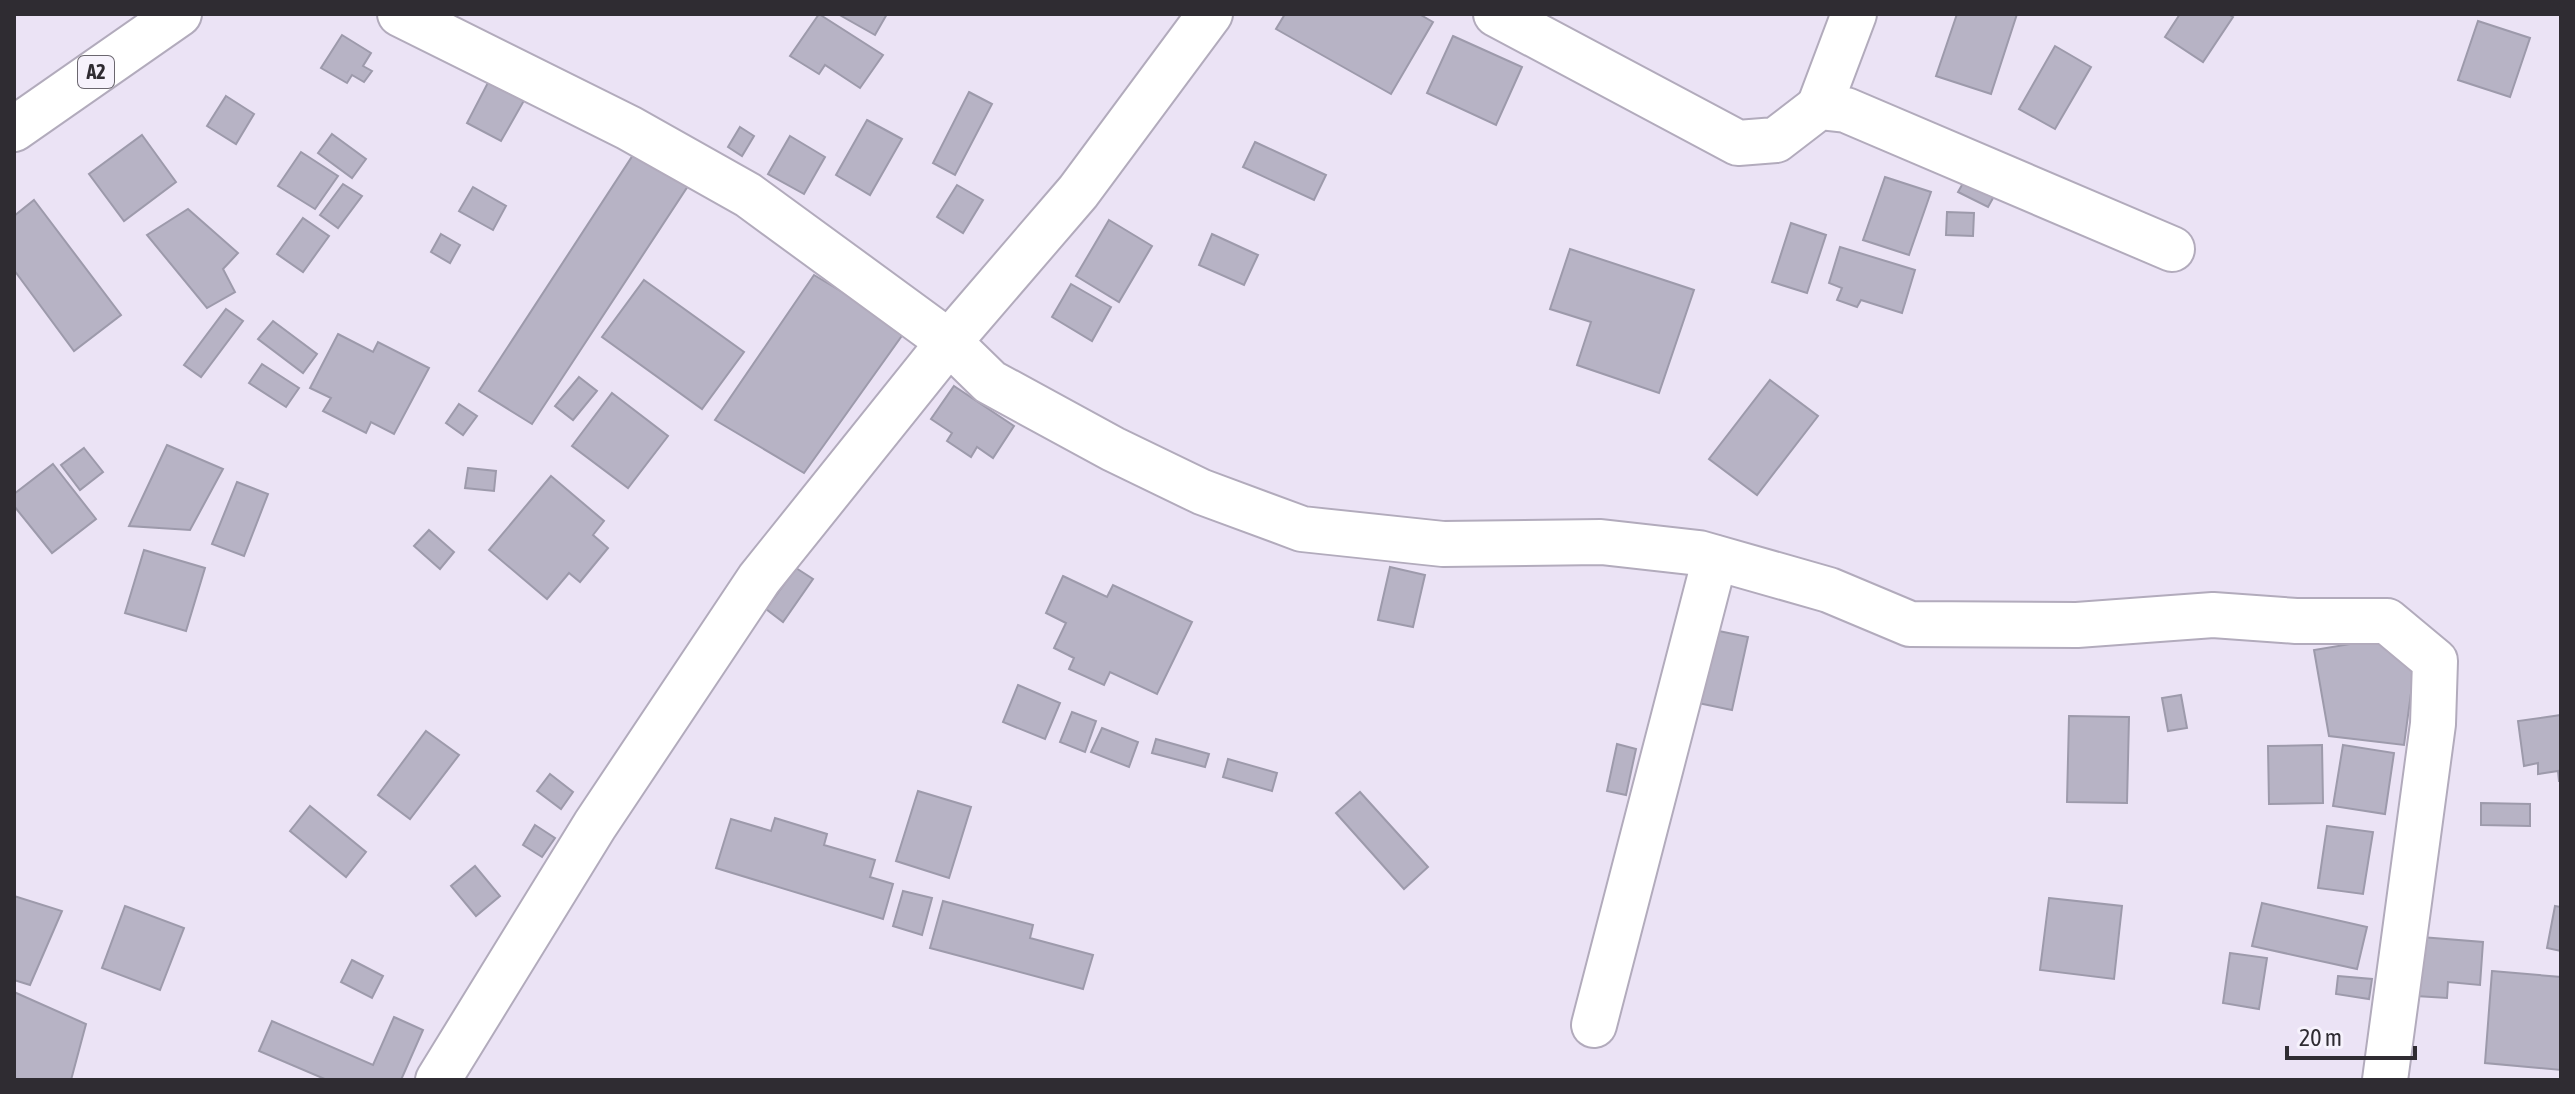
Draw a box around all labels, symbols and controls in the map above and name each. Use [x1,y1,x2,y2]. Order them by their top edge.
road number: A2 [78,56,114,88]
scale bar [2287,1010,2415,1060]
text: 20 m [2299,1024,2342,1051]

